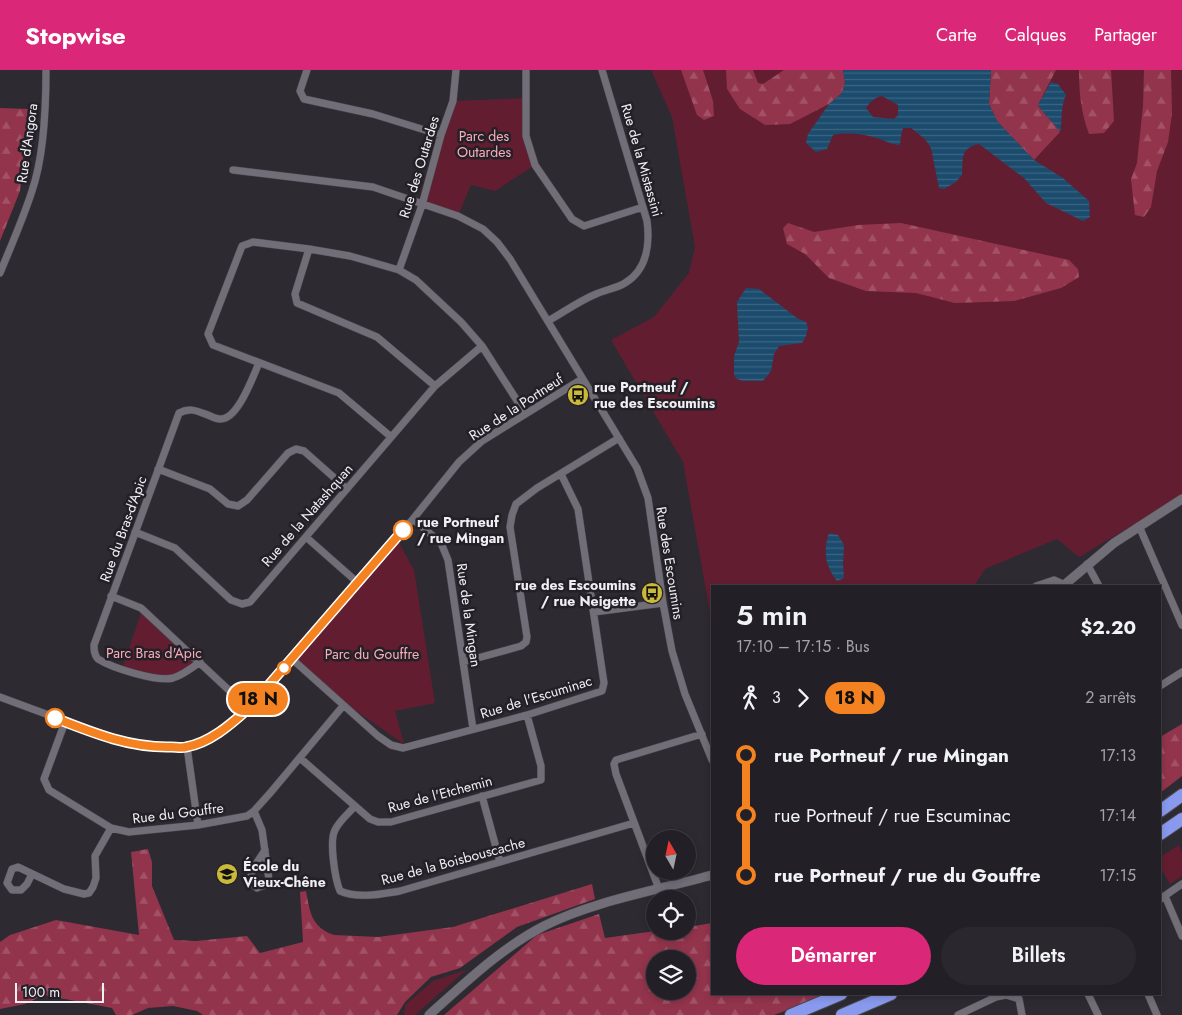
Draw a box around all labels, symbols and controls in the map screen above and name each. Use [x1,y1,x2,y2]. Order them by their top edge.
text: Stopwise [25,18,126,53]
text: Carte [936,22,977,48]
text: Calques [1005,22,1066,48]
text: Partager [1094,22,1157,48]
street label: Rue de la Mistassini [616,101,668,219]
street label: Rue d'Angora [12,102,42,184]
street label: Rue des Outardes [394,113,444,221]
park label: Parc des Outardes [457,126,511,162]
street label: Rue de la Portneuf [465,368,568,445]
place label: rue Portneuf / rue des Escoumins [594,377,716,413]
bus stop icon: rue Portneuf / rue des Escoumins [566,383,590,407]
street label: Rue de la Natashquan [257,459,357,571]
street label: Rue du Bras-d'Apic [95,473,151,585]
street label: Rue des Escoumins [651,505,689,621]
place label: rue Portneuf / rue Mingan [417,512,504,548]
marker: rue Portneuf / rue Mingan [393,520,413,540]
street label: Rue de la Mingan [452,562,486,668]
place label: rue des Escoumins / rue Neigette [515,575,637,611]
bus stop icon: rue des Escoumins / rue Neigette [640,581,664,605]
text: 5 min [736,595,808,636]
text: $2.20 [1081,614,1136,641]
text: 17:10 – 17:15 · Bus [736,635,869,658]
park label: Parc Bras d'Apic [106,643,202,663]
park label: Parc du Gouffre [325,644,419,664]
unlabelled marker [277,661,291,675]
street label: Rue de l'Escuminac [478,670,594,724]
line badge: 18 N [223,683,293,715]
icon: walk [736,684,764,712]
icon: forward [789,684,817,712]
text: 18 N [835,685,875,711]
text: 18 N [238,686,278,712]
text: 3 [772,686,781,709]
text: 2 arrêts [1085,686,1136,709]
unlabelled marker [45,708,65,728]
text: rue Portneuf / rue Mingan [774,742,1009,769]
text: 17:13 [1100,744,1136,767]
street label: Rue de l'Etchemin [386,770,494,818]
street label: Rue du Gouffre [131,797,225,829]
text: rue Portneuf / rue Escuminac [774,802,1011,829]
text: 17:14 [1099,804,1136,827]
north arrow [646,830,696,880]
map controls [646,830,696,1000]
street label: Rue de la Boisbouscache [379,832,527,890]
place label: École du Vieux-Chêne [242,856,326,892]
school or university icon: École du Vieux-Chêne [215,862,239,886]
text: rue Portneuf / rue du Gouffre [774,862,1041,889]
text: 17:15 [1099,864,1136,887]
button: locate [646,890,696,940]
button: Démarrer [736,927,931,985]
button: Billets [941,927,1136,985]
button: layers [646,950,696,1000]
scale bar [15,980,104,1003]
text: 100 m [22,982,60,1002]

